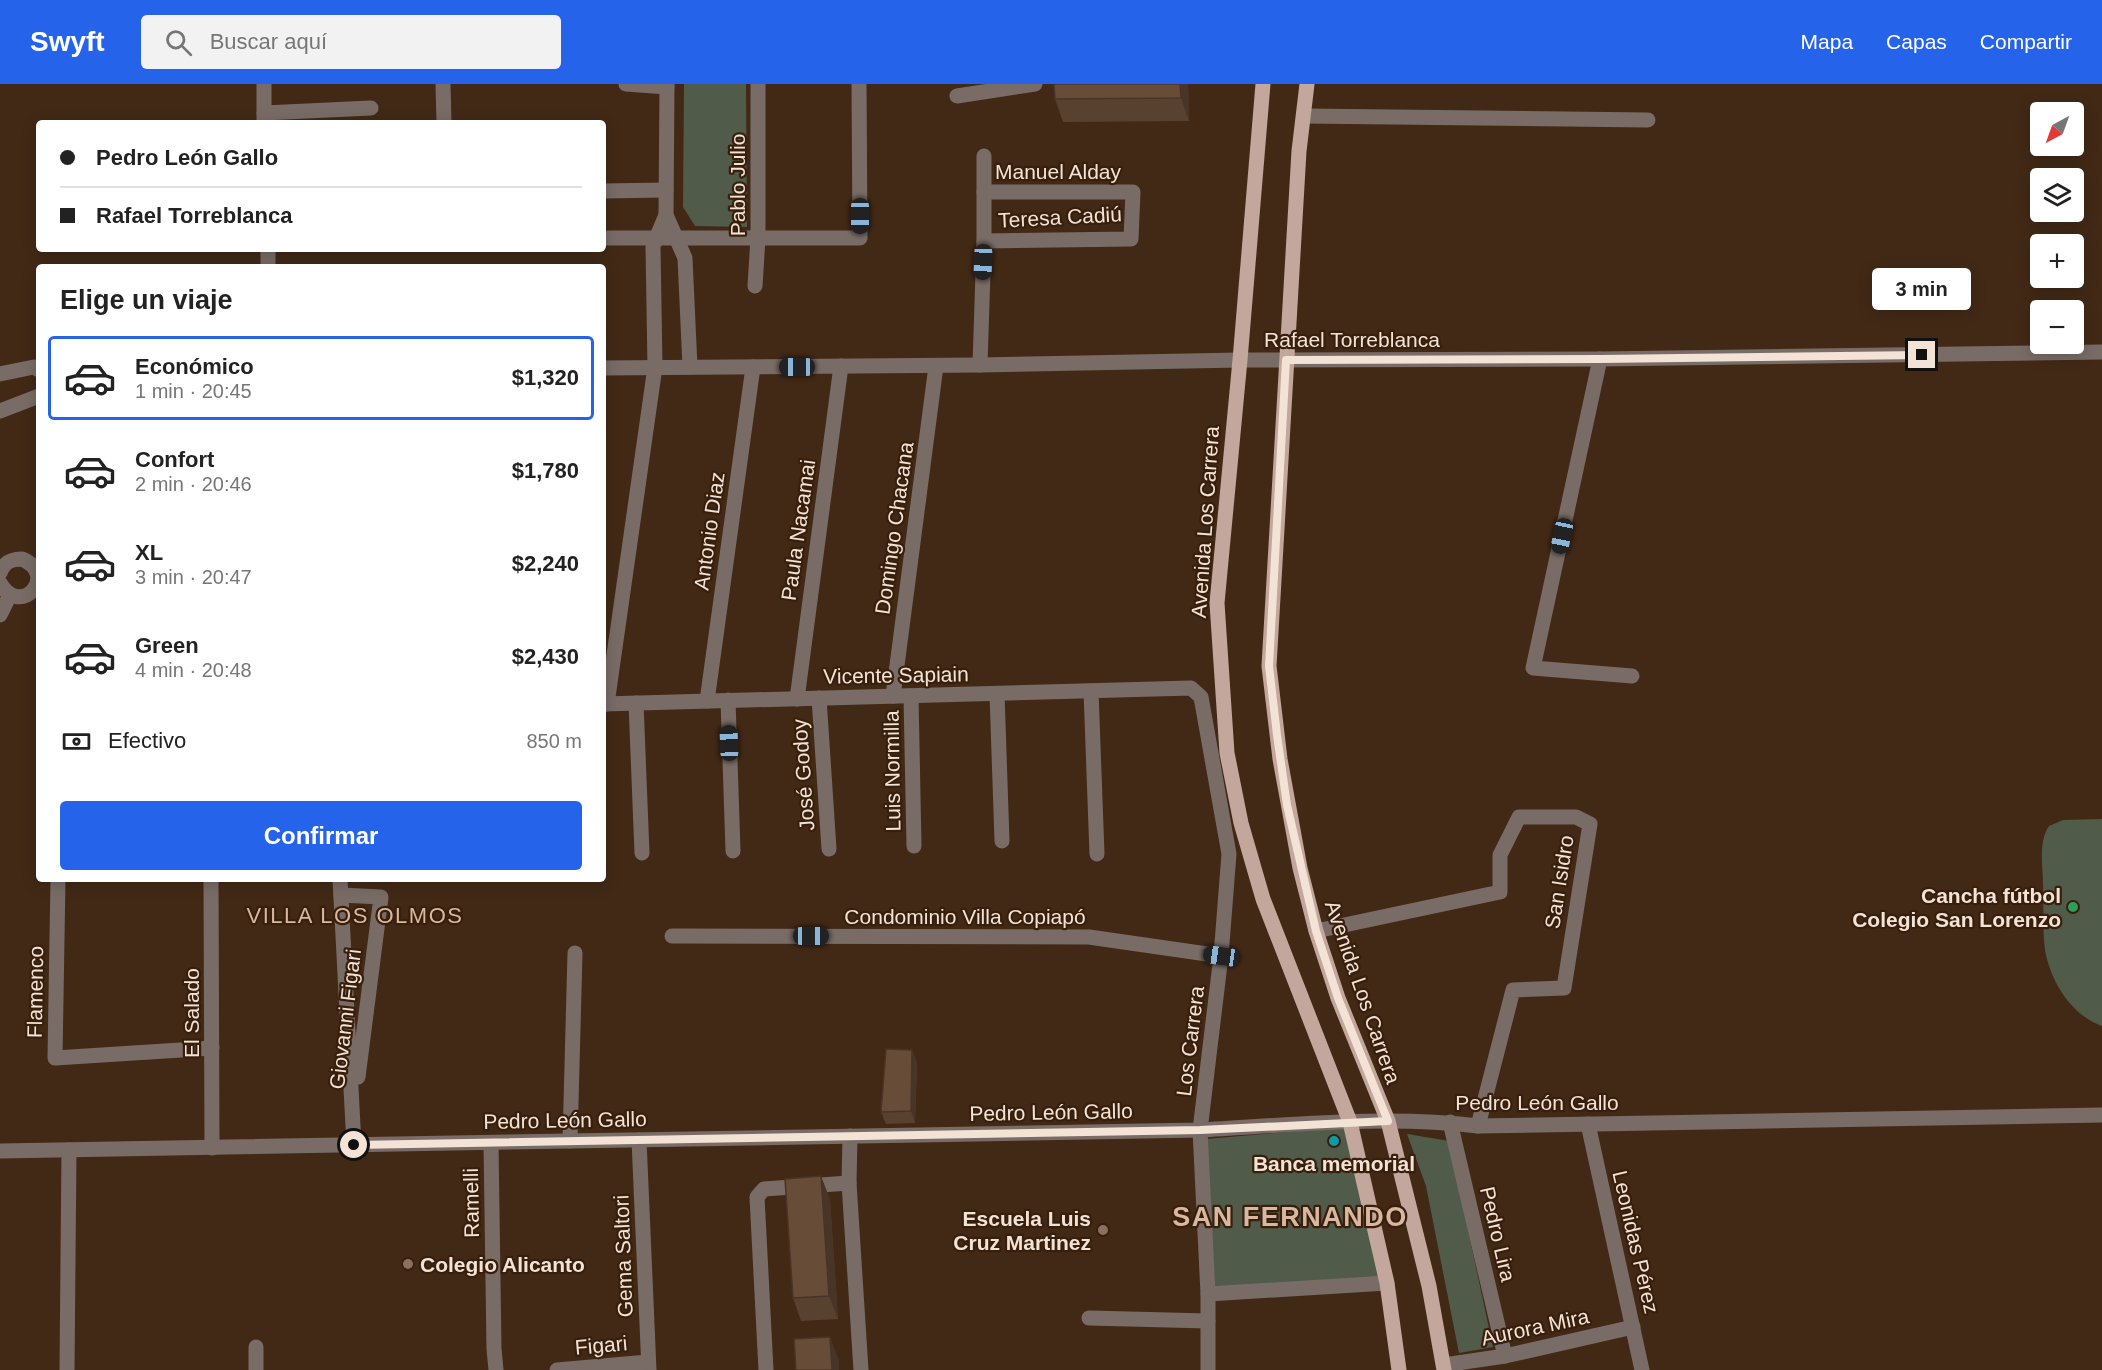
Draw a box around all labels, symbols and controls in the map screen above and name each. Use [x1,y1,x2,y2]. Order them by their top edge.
search box [141,15,561,69]
text: Swyft [30,26,105,57]
icon: search [162,26,195,59]
text: Buscar aquí [210,29,327,54]
text: Mapa [1801,30,1853,53]
text: Capas [1886,30,1947,53]
text: Compartir [1980,30,2072,53]
north arrow [2030,102,2084,156]
map controls [2030,102,2084,354]
street label: Pablo Julio [726,134,749,236]
text: Pedro León Gallo [96,145,278,170]
street label: Manuel Alday [995,160,1122,183]
button: layers [2030,168,2084,222]
car [851,198,869,234]
street label: Teresa Cadiú [998,202,1122,232]
text: Rafael Torreblanca [96,203,292,228]
button: + [2030,234,2084,288]
car [973,244,993,280]
callout: 3 min [1872,268,1972,310]
text: 3 min [1895,278,1948,300]
text: Elige un viaje [60,285,233,315]
button: − [2030,300,2084,354]
street label: Rafael Torreblanca [1264,328,1440,351]
route end [1908,341,1935,368]
icon: car [63,351,117,405]
text: Económico [135,354,254,379]
car [779,358,815,376]
text: $1,320 [512,365,579,390]
text: 1 min · 20:45 [135,380,252,402]
street label: Avenida Los Carrera [1187,425,1223,619]
street label: Domingo Chacana [871,440,918,616]
icon: car [63,444,117,498]
text: Confort [135,447,214,472]
text: $1,780 [512,458,579,483]
street label: Paula Nacamai [777,458,819,602]
street label: Antonio Diaz [689,470,729,592]
text: 2 min · 20:46 [135,473,252,495]
car [1549,517,1575,555]
icon: car [63,537,117,591]
text: XL [135,540,163,565]
text: $2,240 [512,551,579,576]
text: 3 min · 20:47 [135,566,252,588]
icon: car [63,630,117,684]
text: Green [135,633,199,658]
text: $2,430 [512,644,579,669]
text: 4 min · 20:48 [135,659,252,681]
street label: Vicente Sapiain [823,662,969,688]
street label: Luis Normilla [879,710,905,832]
street label: José Godoy [788,718,818,832]
icon: cash [60,725,93,758]
car [719,725,739,761]
text: Efectivo [108,728,186,753]
text: 850 m [526,730,582,752]
button: Confirmar [60,801,582,870]
street label: San Isidro [1540,834,1578,930]
place label: Cancha fútbol Colegio San Lorenzo [1852,884,2061,931]
street label: Avenida Los Carrera [1321,897,1405,1087]
marker: Cancha fútbol Colegio San Lorenzo [2066,900,2080,914]
district label: VILLA LOS OLMOS [247,903,463,928]
street label: Condominio Villa Copiapó [844,905,1086,928]
car [793,927,829,945]
car [1202,945,1240,967]
street label: Flamenco [23,946,47,1038]
street label: Giovanni Figari [325,948,365,1090]
street label: El Salado [180,968,203,1058]
street label: Los Carrera [1172,984,1208,1097]
street label: Pedro León Gallo [1455,1091,1619,1114]
street label: Pedro León Gallo [969,1099,1133,1125]
street label: Pedro León Gallo [483,1107,647,1133]
route start [340,1131,367,1158]
marker: Banca memorial [1327,1134,1341,1148]
place label: Banca memorial [1253,1152,1415,1175]
street label: Ramelli [459,1168,483,1238]
street label: Leonidas Pérez [1608,1168,1664,1316]
street label: Pedro Lira [1476,1184,1520,1284]
street label: Gema Saltori [609,1194,637,1318]
district label: SAN FERNANDO [1172,1202,1408,1232]
place label: Escuela Luis Cruz Martinez [953,1207,1091,1254]
marker: Escuela Luis Cruz Martinez [1096,1223,1110,1237]
place label: Colegio Alicanto [420,1253,585,1276]
marker: Colegio Alicanto [401,1257,415,1271]
street label: Aurora Mira [1479,1304,1591,1350]
street label: Figari [574,1331,628,1359]

